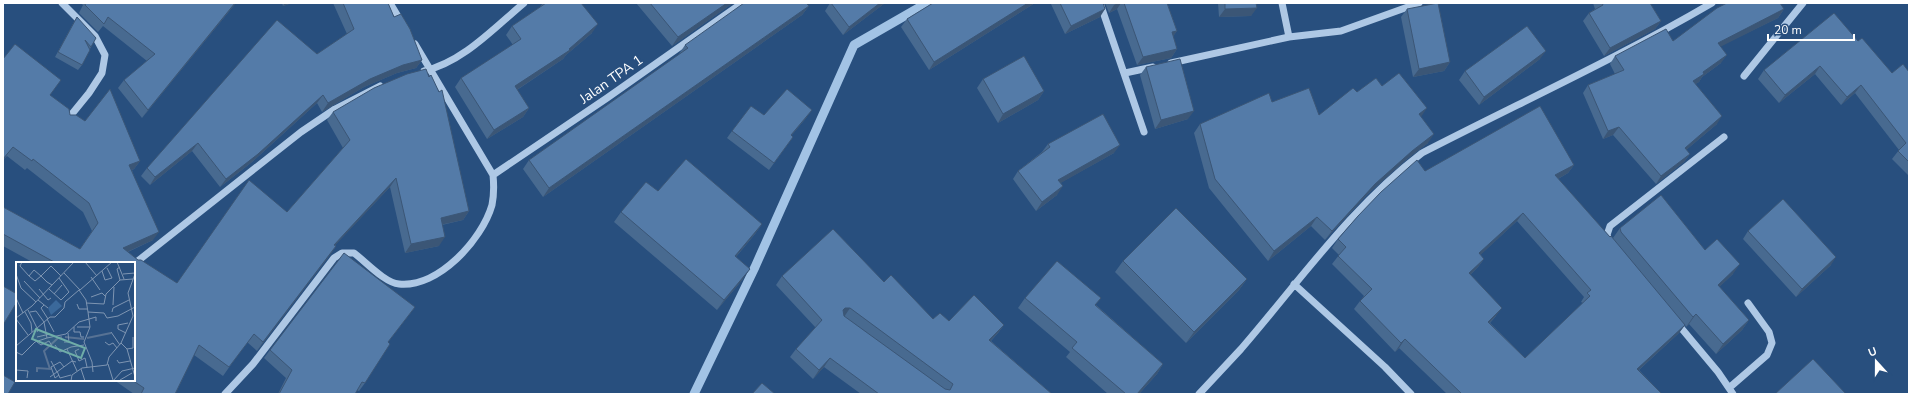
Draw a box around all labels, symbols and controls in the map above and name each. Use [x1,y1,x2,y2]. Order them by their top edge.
scale bar [1768,16,1854,42]
text: 20 m [1774,22,1802,38]
street label: Jalan TPA 1 [575,51,647,109]
inset map [16,262,135,381]
north arrow [1856,341,1896,381]
text: U [1866,344,1879,361]

